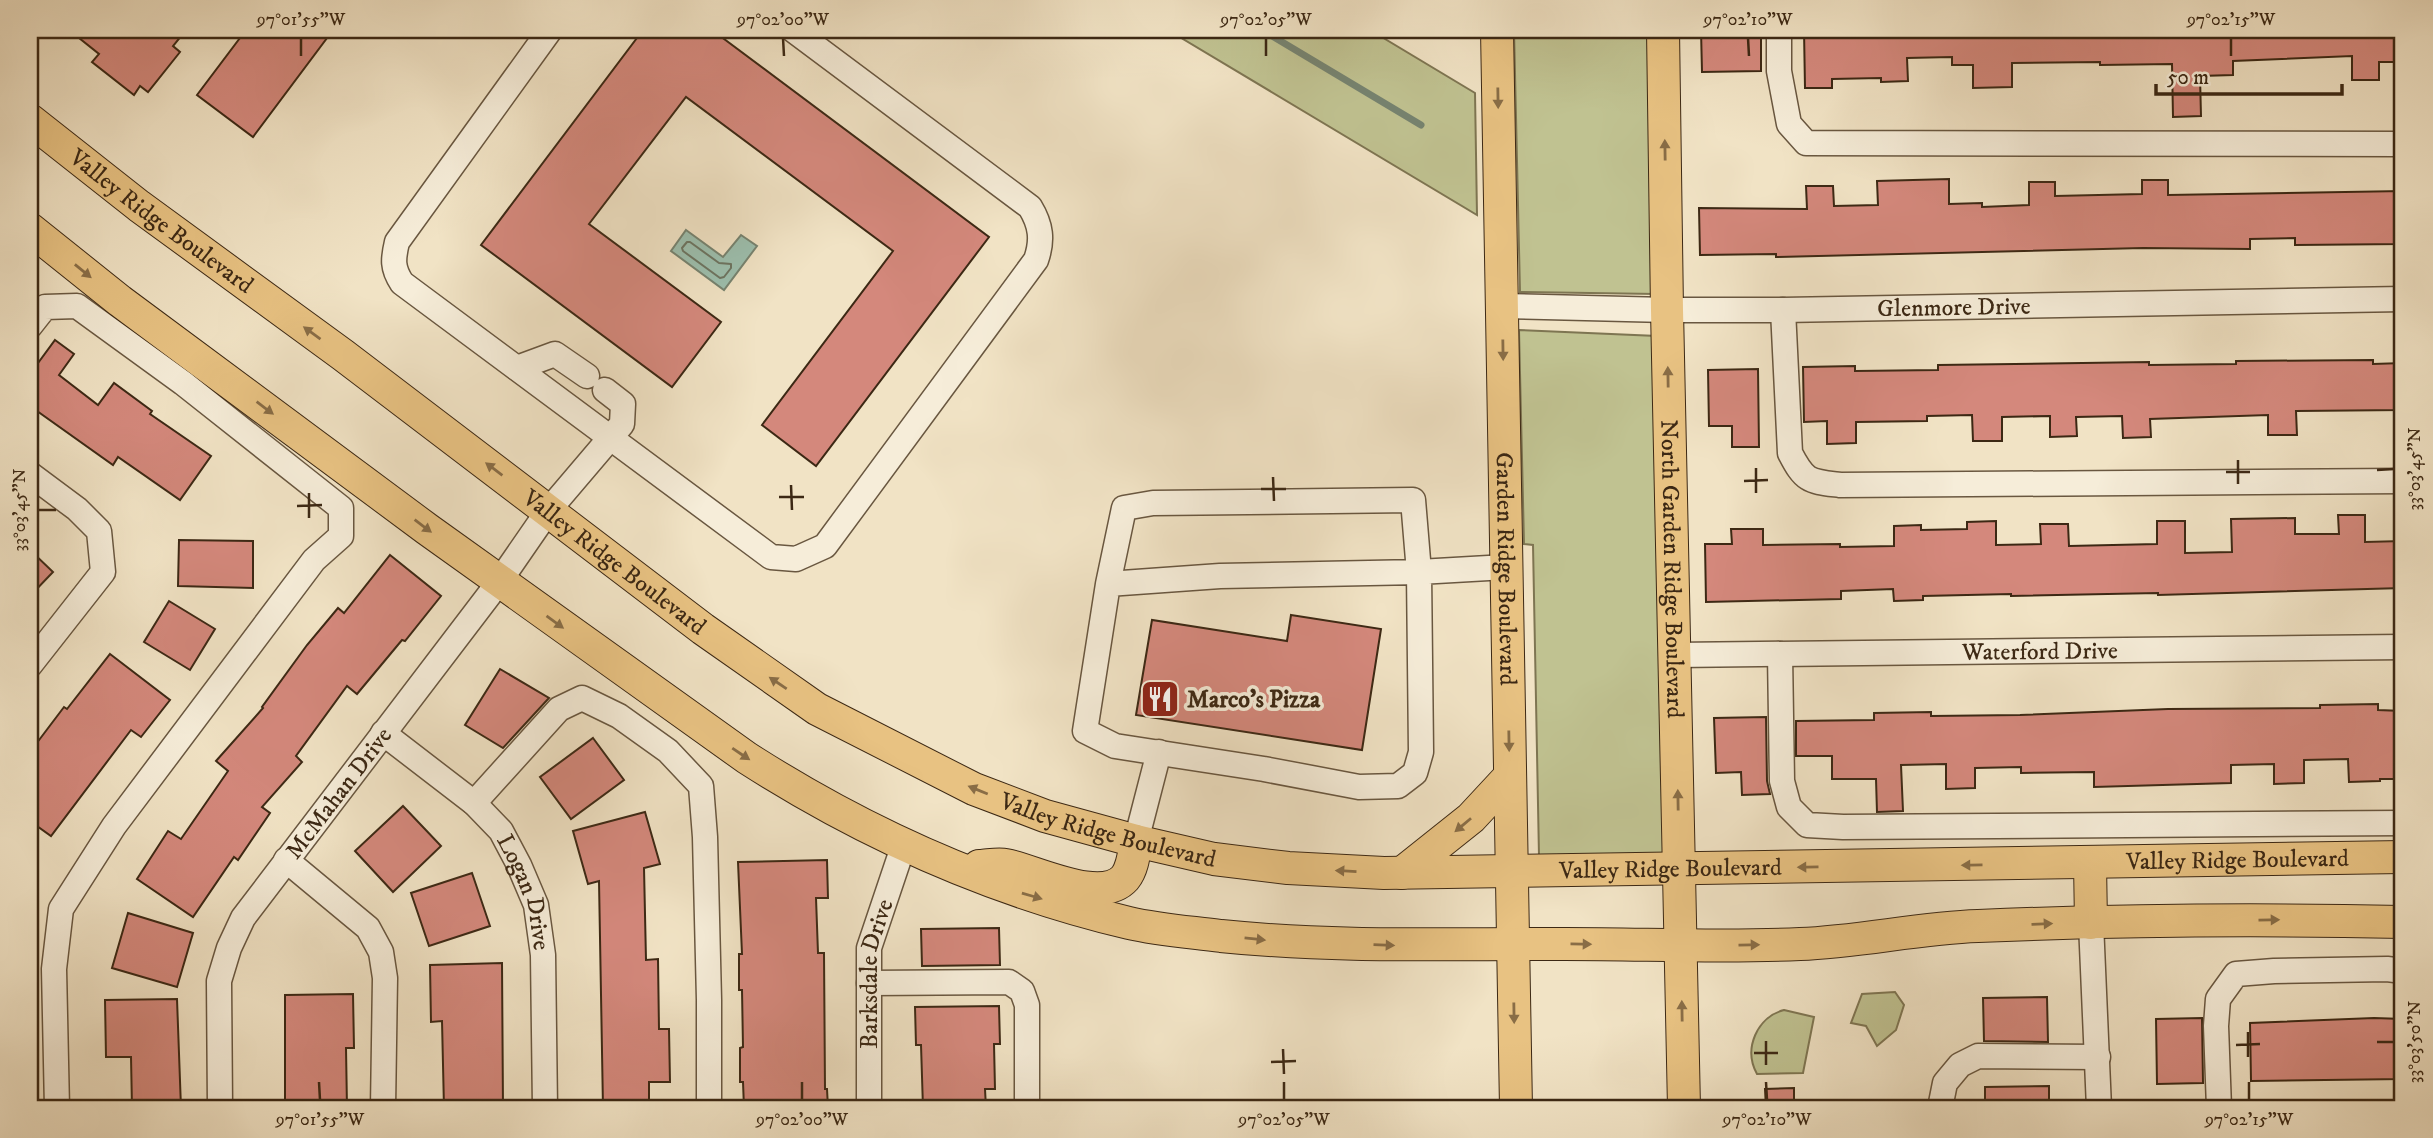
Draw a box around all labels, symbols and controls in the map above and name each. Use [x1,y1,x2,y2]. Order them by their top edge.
text: 97°01'55"W [256,9,346,31]
text: 97°02'00"W [736,9,830,31]
text: 97°02'05"W [1219,9,1312,31]
text: 97°02'10"W [1703,9,1793,31]
text: 97°02'15"W [2186,9,2276,31]
scale bar [2156,52,2342,96]
text: 50 m [2167,65,2209,91]
one-way arrow [1492,87,1504,109]
one-way arrow [1659,138,1670,160]
street label: Valley Ridge Boulevard [62,142,259,301]
one-way arrow [73,264,91,279]
street label: Glenmore Drive [1877,292,2031,324]
one-way arrow [303,326,321,340]
one-way arrow [1497,339,1509,361]
one-way arrow [1663,366,1674,388]
one-way arrow [255,401,273,416]
street label: North Garden Ridge Boulevard [1653,419,1690,719]
text: 33°03'45"N [2404,427,2426,511]
street label: Garden Ridge Boulevard [1488,452,1523,686]
one-way arrow [485,463,503,477]
text: 33°03'45"N [9,468,31,552]
street label: Valley Ridge Boulevard [516,483,712,642]
one-way arrow [413,518,431,533]
one-way arrow [546,615,564,629]
street label: Waterford Drive [1961,636,2118,668]
one-way arrow [769,676,787,690]
restaurant icon: Marco's Pizza [1139,678,1181,720]
place label: Marco's Pizza [1187,685,1321,715]
street label: McMahan Drive [279,721,399,865]
one-way arrow [1504,730,1515,752]
one-way arrow [731,747,750,760]
one-way arrow [967,785,988,796]
street label: Valley Ridge Boulevard [995,786,1219,875]
one-way arrow [1673,789,1684,811]
one-way arrow [1454,817,1472,832]
street label: Logan Drive [489,829,556,952]
street label: Valley Ridge Boulevard [2125,844,2349,877]
street label: Valley Ridge Boulevard [1558,853,1782,886]
one-way arrow [1961,859,1983,870]
one-way arrow [1797,861,1819,873]
one-way arrow [1335,866,1357,877]
one-way arrow [1022,892,1043,902]
street label: Barksdale Drive [855,895,900,1049]
one-way arrow [2258,915,2280,926]
one-way arrow [2031,918,2053,930]
one-way arrow [1244,934,1266,945]
one-way arrow [1373,939,1395,950]
one-way arrow [1571,939,1593,950]
one-way arrow [1738,939,1760,951]
one-way arrow [1677,1000,1688,1022]
text: 33°03'50"N [2404,1001,2426,1083]
one-way arrow [1508,1002,1520,1024]
text: 97°01'55"W [275,1109,365,1131]
text: 97°02'00"W [755,1109,849,1131]
text: 97°02'05"W [1237,1109,1330,1131]
text: 97°02'10"W [1722,1109,1812,1131]
text: 97°02'15"W [2204,1109,2294,1131]

